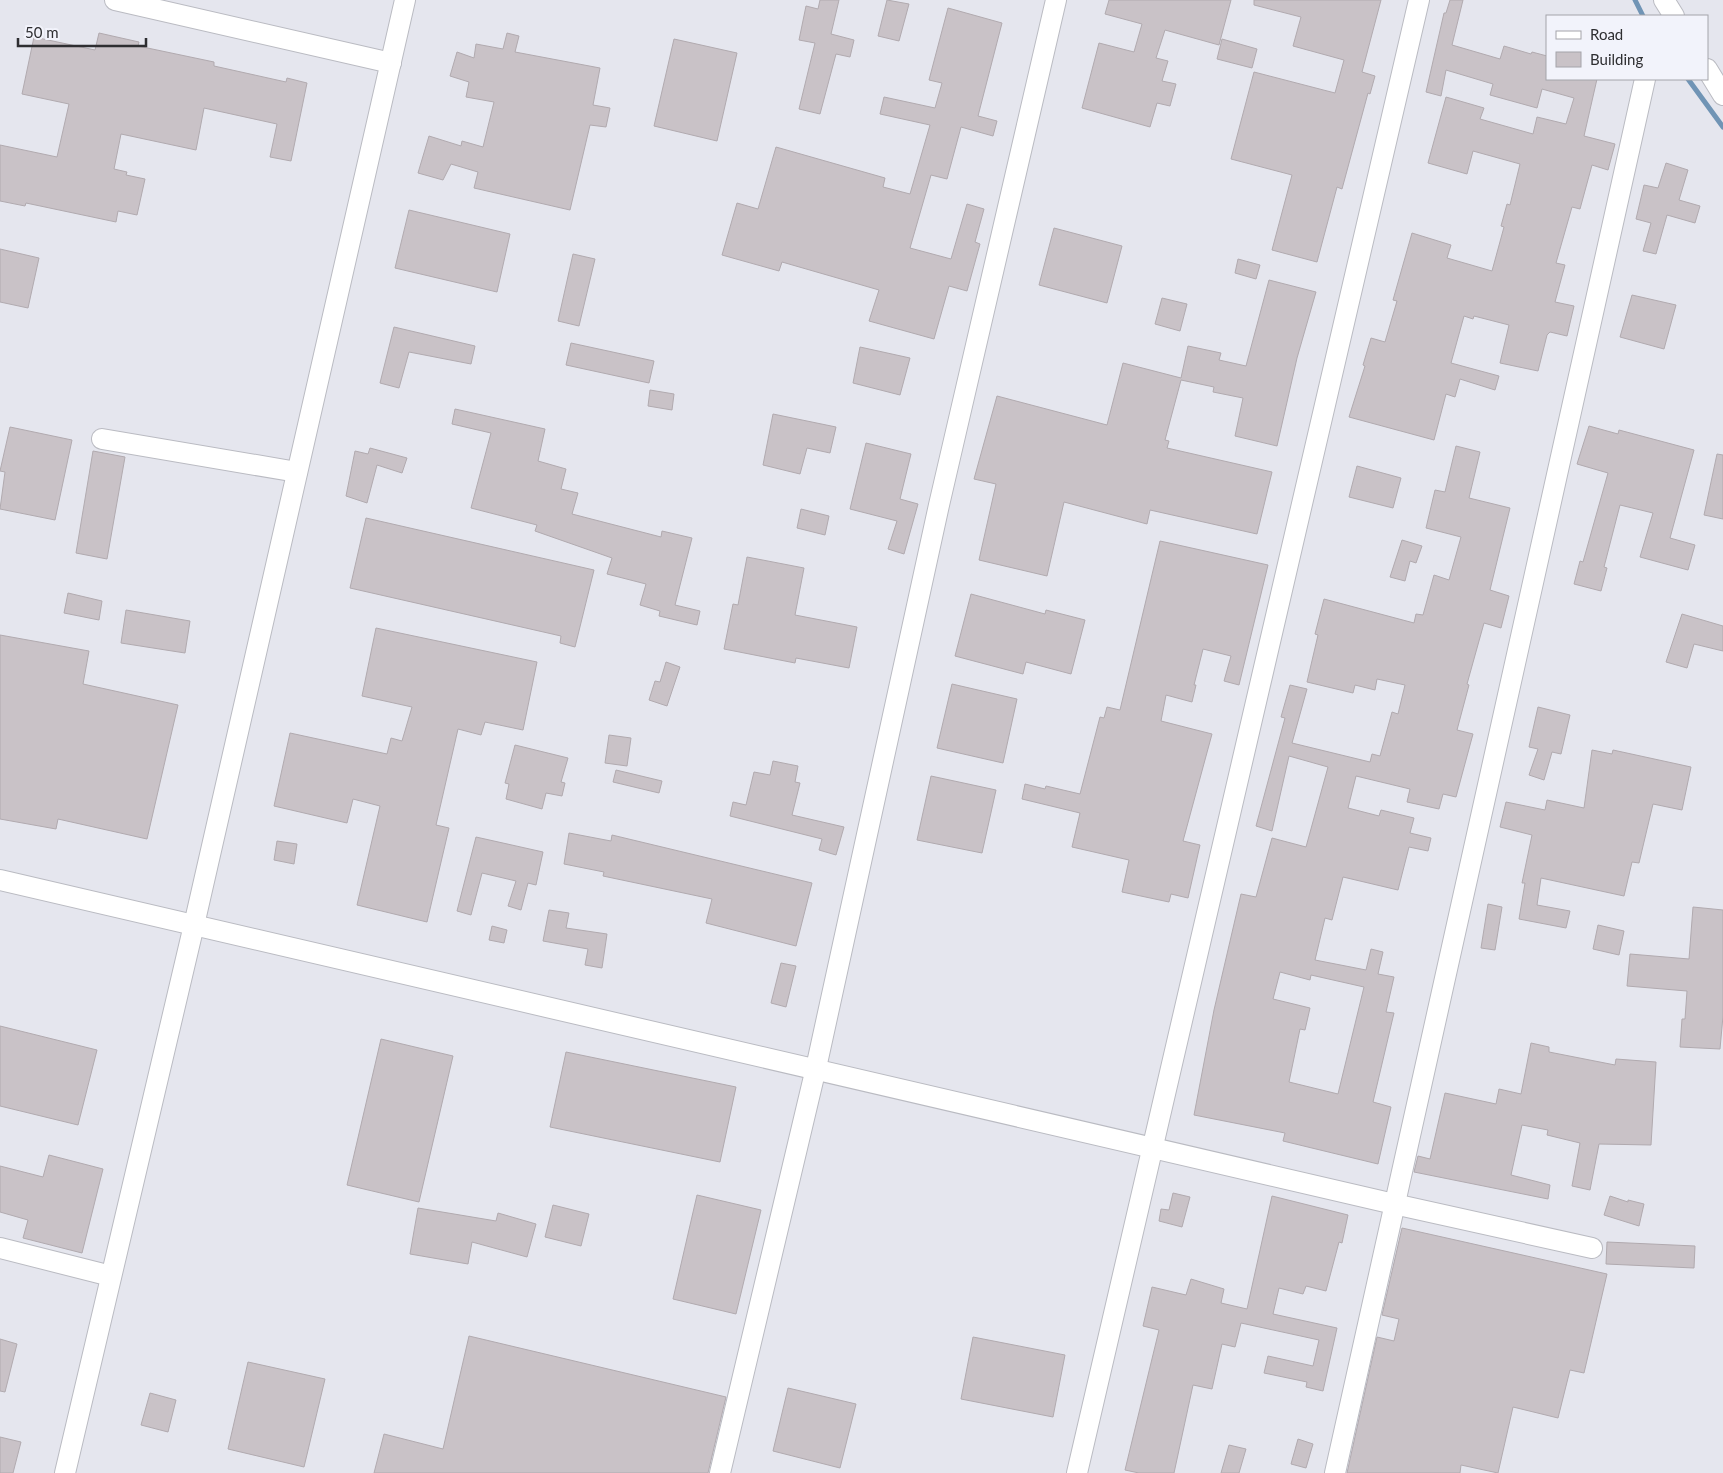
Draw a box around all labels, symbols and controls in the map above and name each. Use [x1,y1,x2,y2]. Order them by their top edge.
scale bar [18,15,145,47]
legend [1546,15,1708,80]
text: 50 m [25,23,59,41]
text: Road [1590,25,1623,43]
text: Building [1590,50,1643,68]

